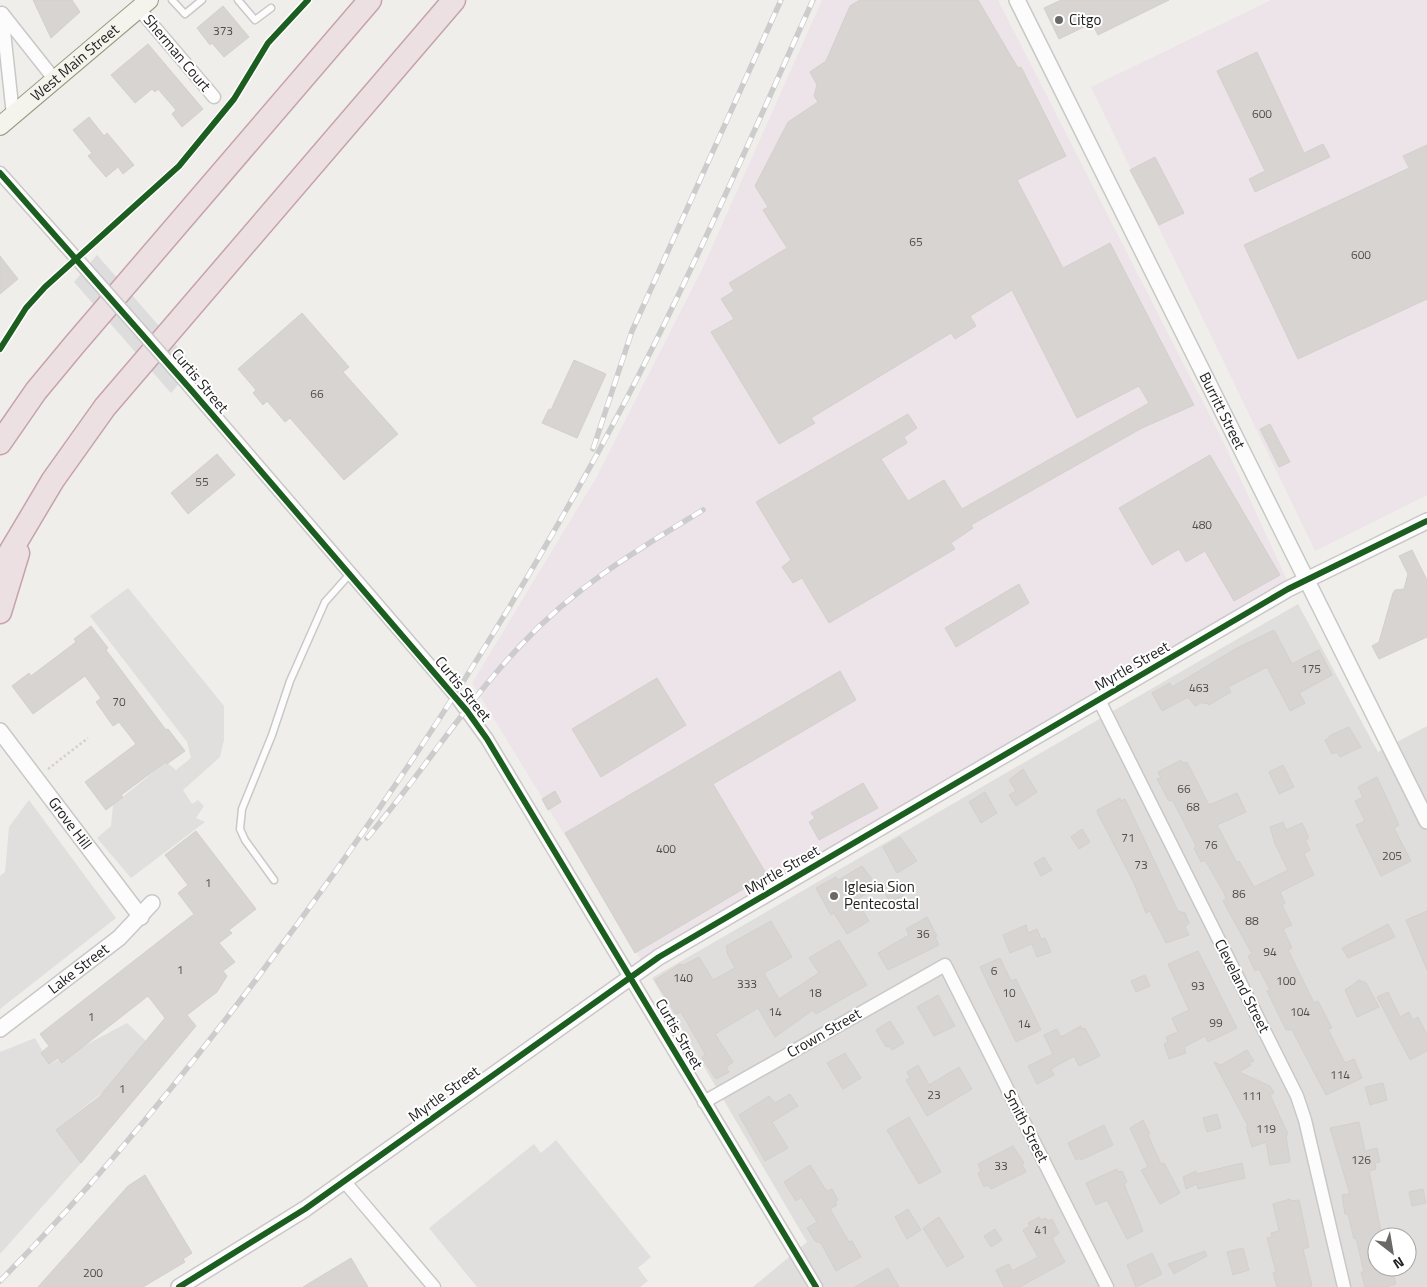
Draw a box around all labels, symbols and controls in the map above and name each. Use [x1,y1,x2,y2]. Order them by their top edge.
place label: Citgo [1069,8,1101,31]
street label: Sherman Court [138,9,217,97]
marker: Citgo [1053,14,1065,26]
street label: West Main Street [25,18,124,107]
house number: 373 [213,21,233,40]
house number: 600 [1252,104,1272,123]
house number: 65 [909,232,923,251]
house number: 600 [1351,245,1371,264]
street label: Curtis Street [166,343,235,419]
street label: Burritt Street [1194,368,1252,454]
house number: 66 [310,384,324,403]
house number: 55 [195,472,209,491]
house number: 480 [1192,515,1212,534]
street label: Myrtle Street [1090,634,1174,696]
street label: Curtis Street [430,651,498,727]
house number: 175 [1301,659,1321,678]
house number: 463 [1189,678,1209,697]
house number: 70 [112,692,126,711]
house number: 66 [1177,779,1191,798]
street label: Grove Hill [43,792,98,854]
house number: 68 [1186,797,1200,816]
house number: 71 [1121,828,1135,847]
house number: 76 [1204,835,1218,854]
street label: Myrtle Street [740,838,824,900]
house number: 400 [656,839,676,858]
house number: 205 [1382,846,1402,865]
house number: 73 [1134,855,1148,874]
house number: 1 [205,873,211,892]
place label: Iglesia Sion Pentecostal [844,875,919,915]
house number: 86 [1232,884,1246,903]
marker: Iglesia Sion Pentecostal [828,890,840,902]
house number: 88 [1245,911,1259,930]
house number: 36 [916,924,930,943]
street label: Cleveland Street [1209,935,1276,1037]
street label: Lake Street [43,937,114,999]
house number: 94 [1263,942,1277,961]
house number: 1 [177,960,183,979]
house number: 6 [991,961,998,980]
house number: 140 [673,968,693,987]
house number: 100 [1276,971,1296,990]
house number: 333 [737,974,757,993]
house number: 93 [1191,976,1205,995]
house number: 18 [808,983,822,1002]
house number: 10 [1002,983,1016,1002]
street label: Curtis Street [650,994,709,1074]
house number: 14 [768,1002,782,1021]
street label: Crown Street [782,1002,866,1063]
house number: 104 [1290,1002,1310,1021]
house number: 1 [88,1007,94,1026]
house number: 99 [1209,1013,1223,1032]
house number: 14 [1017,1014,1031,1033]
street label: Myrtle Street [403,1059,485,1127]
house number: 114 [1330,1065,1350,1084]
house number: 1 [119,1079,125,1098]
house number: 23 [927,1085,941,1104]
street label: Smith Street [998,1085,1055,1167]
house number: 111 [1242,1086,1262,1105]
house number: 119 [1256,1119,1276,1138]
house number: 126 [1351,1150,1371,1169]
house number: 33 [994,1156,1008,1175]
house number: 41 [1034,1220,1048,1239]
north arrow [1367,1227,1417,1277]
text: N [1389,1252,1409,1275]
house number: 200 [83,1263,103,1282]

